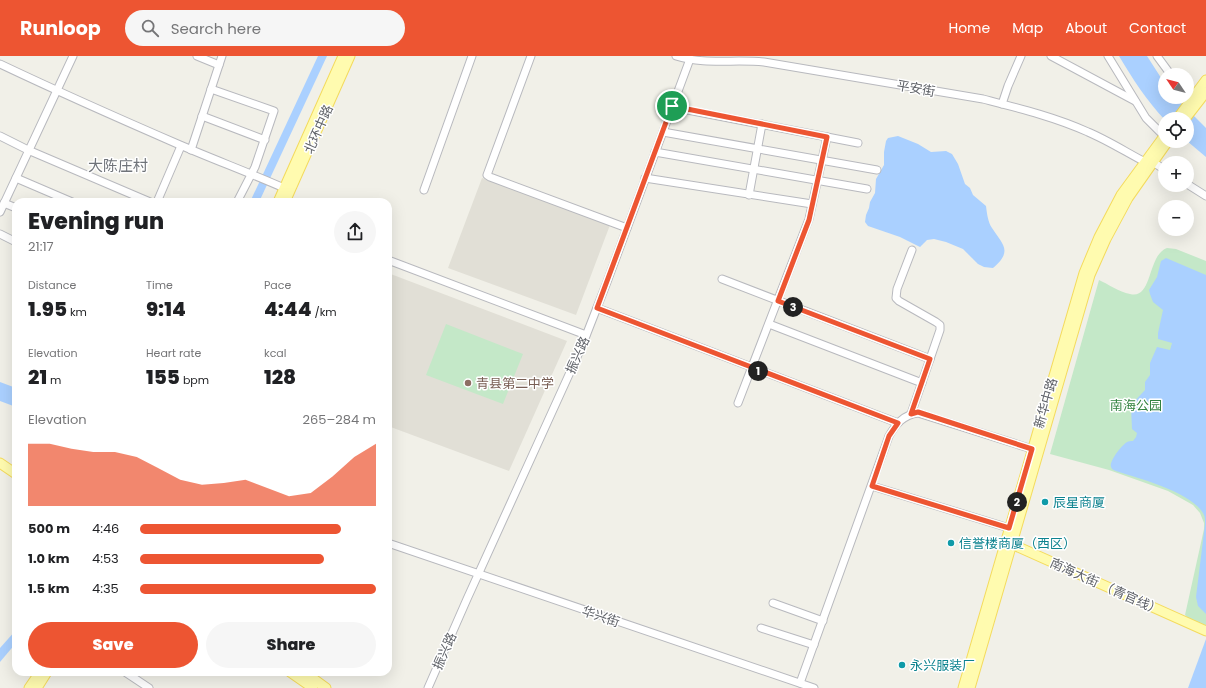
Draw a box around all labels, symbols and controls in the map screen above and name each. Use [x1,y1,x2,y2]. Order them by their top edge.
search box [125,10,405,46]
text: Runloop [20,15,101,42]
icon: search [139,17,161,39]
text: Search here [171,18,261,39]
text: Home [948,18,990,38]
text: Map [1012,18,1043,38]
text: About [1065,18,1107,38]
text: Contact [1129,18,1186,38]
north arrow [1158,68,1194,104]
map controls [1158,68,1194,236]
street label: 平安街 [895,76,937,101]
pin [655,89,689,123]
icon: arrive [661,95,683,117]
street label: 北环中路 [299,102,338,157]
button: locate [1158,112,1194,148]
district label: 大陈庄村 [88,155,148,176]
button: + [1158,156,1194,192]
button: − [1158,200,1194,236]
text: Evening run [28,206,164,237]
button: share [334,211,376,253]
text: 21:17 [28,237,54,256]
text: Distance [28,277,76,293]
text: Time [146,277,173,293]
text: Pace [264,277,291,293]
text: 1.95 [28,295,67,323]
text: 9:14 [146,295,186,323]
text: 4:44 [264,295,312,323]
pin: 3 [783,297,803,317]
text: 3 [790,299,796,315]
text: km [67,304,87,320]
text: /km [312,304,337,320]
street label: 振兴路 [561,334,594,377]
text: Elevation [28,345,78,361]
text: Heart rate [146,345,201,361]
text: kcal [264,345,286,361]
pin: 1 [748,361,768,381]
text: 21 [28,363,47,391]
text: 155 [146,363,180,391]
text: 128 [264,363,296,391]
text: 1 [756,363,760,379]
text: m [47,372,61,388]
text: bpm [180,372,209,388]
place label: 青县第二中学 [476,374,554,393]
street label: 新华中路 [1029,376,1062,431]
marker: 青县第二中学 [463,378,473,388]
park label: 南海公园 [1110,396,1162,415]
text: Elevation [28,410,87,429]
text: 265–284 m [303,410,376,429]
pin: 2 [1007,492,1027,512]
place label: 辰星商厦 [1053,493,1105,512]
text: 2 [1014,494,1020,510]
marker: 辰星商厦 [1040,497,1050,507]
text: 500 m [28,519,70,538]
text: 4:46 [92,519,119,538]
place label: 信誉楼商厦（西区） [959,534,1076,553]
marker: 信誉楼商厦（西区） [946,538,956,548]
text: 1.0 km [28,549,70,568]
text: 4:53 [92,549,119,568]
street label: 南海大街 （青官线） [1047,553,1165,620]
text: 1.5 km [28,579,70,598]
text: 4:35 [92,579,119,598]
street label: 华兴街 [579,601,622,632]
button: Save [28,622,198,668]
button: Share [206,622,376,668]
street label: 振兴路 [428,630,461,673]
place label: 永兴服装厂 [910,656,975,675]
marker: 永兴服装厂 [897,660,907,670]

